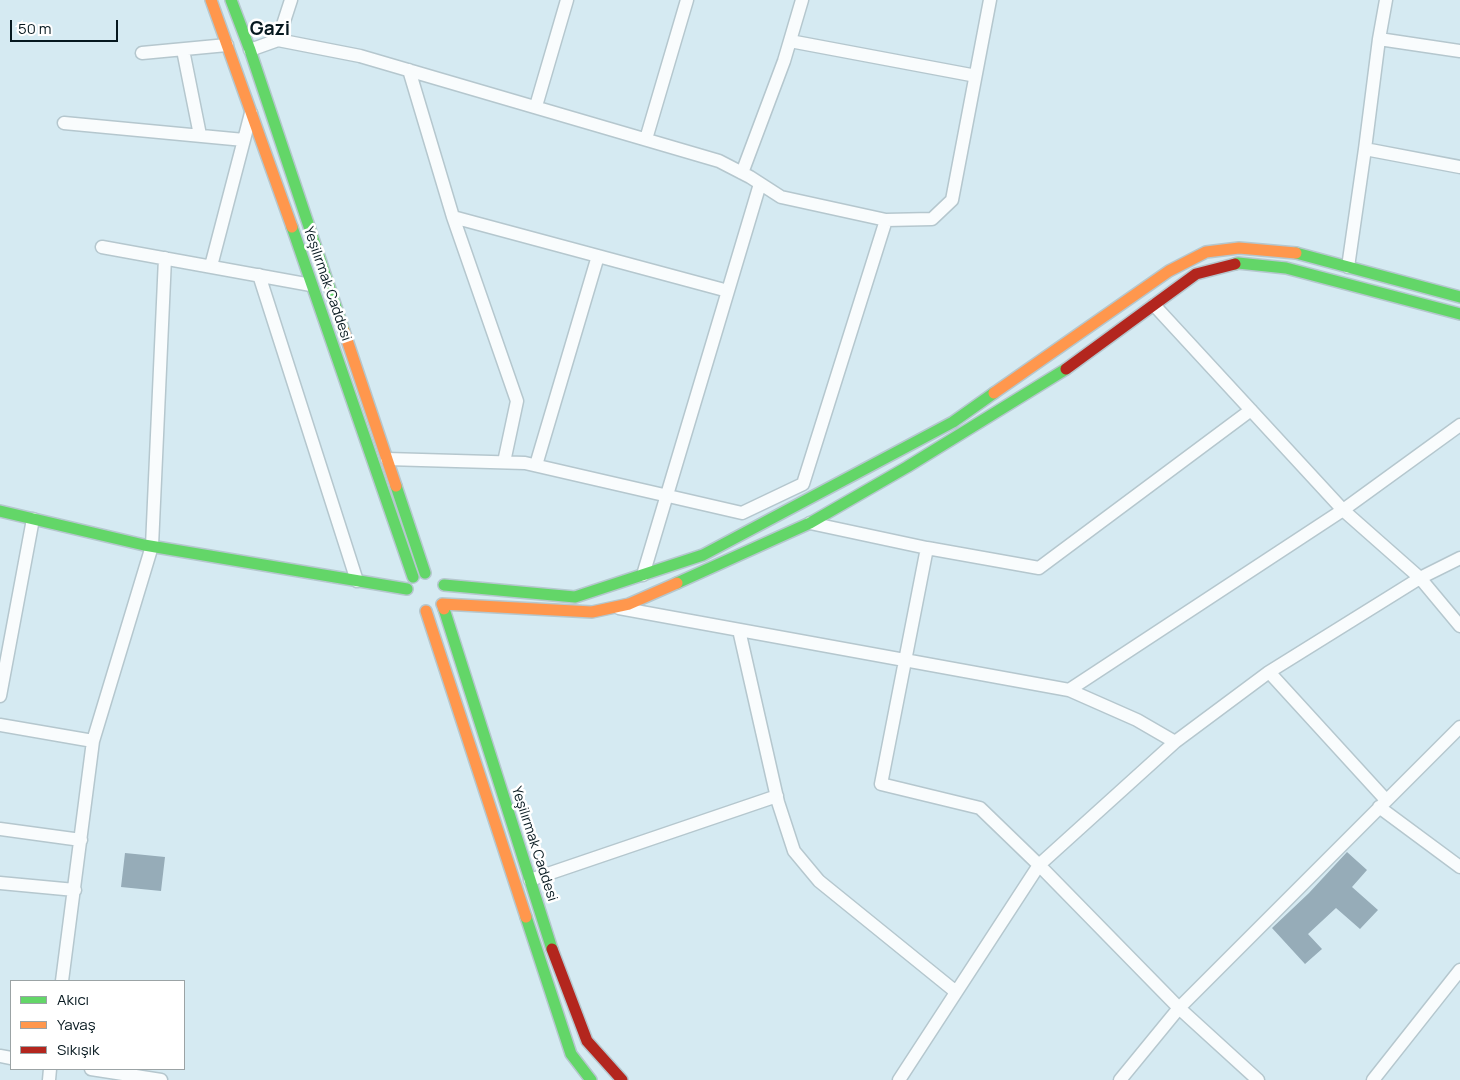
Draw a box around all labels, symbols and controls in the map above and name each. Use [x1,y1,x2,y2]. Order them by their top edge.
scale bar [12,10,120,42]
text: 50 m [18,18,52,39]
district label: Gazi [250,19,290,41]
street label: Yeşilırmak Caddesi [300,225,354,343]
street label: Yeşilırmak Caddesi [508,785,560,903]
legend [10,980,185,1070]
text: Akıcı [57,989,89,1010]
text: Yavaş [57,1014,96,1035]
text: Sıkışık [57,1039,100,1060]

